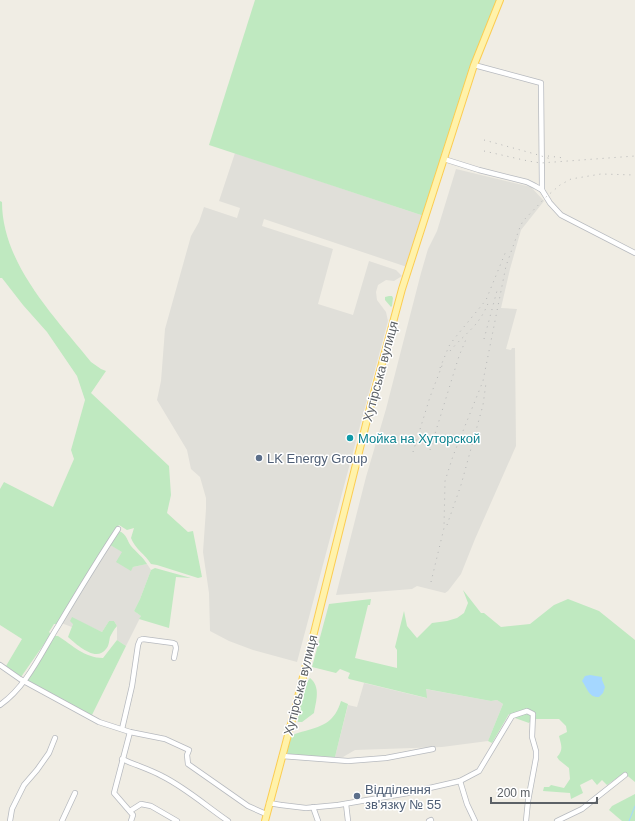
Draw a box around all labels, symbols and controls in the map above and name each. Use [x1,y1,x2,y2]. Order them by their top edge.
street label: Хутірська вулиця [360,319,401,423]
place label: Мойка на Хуторской [358,431,480,446]
marker: Мойка на Хуторской [345,433,355,443]
place label: LK Energy Group [267,451,367,466]
marker: LK Energy Group [254,453,264,463]
street label: Хутірська вулиця [281,633,320,737]
scale bar [491,779,597,805]
place label: Відділення зв'язку № 55 [365,782,441,812]
text: 200 m [497,786,530,800]
marker: Відділення зв'язку № 55 [352,791,362,801]

